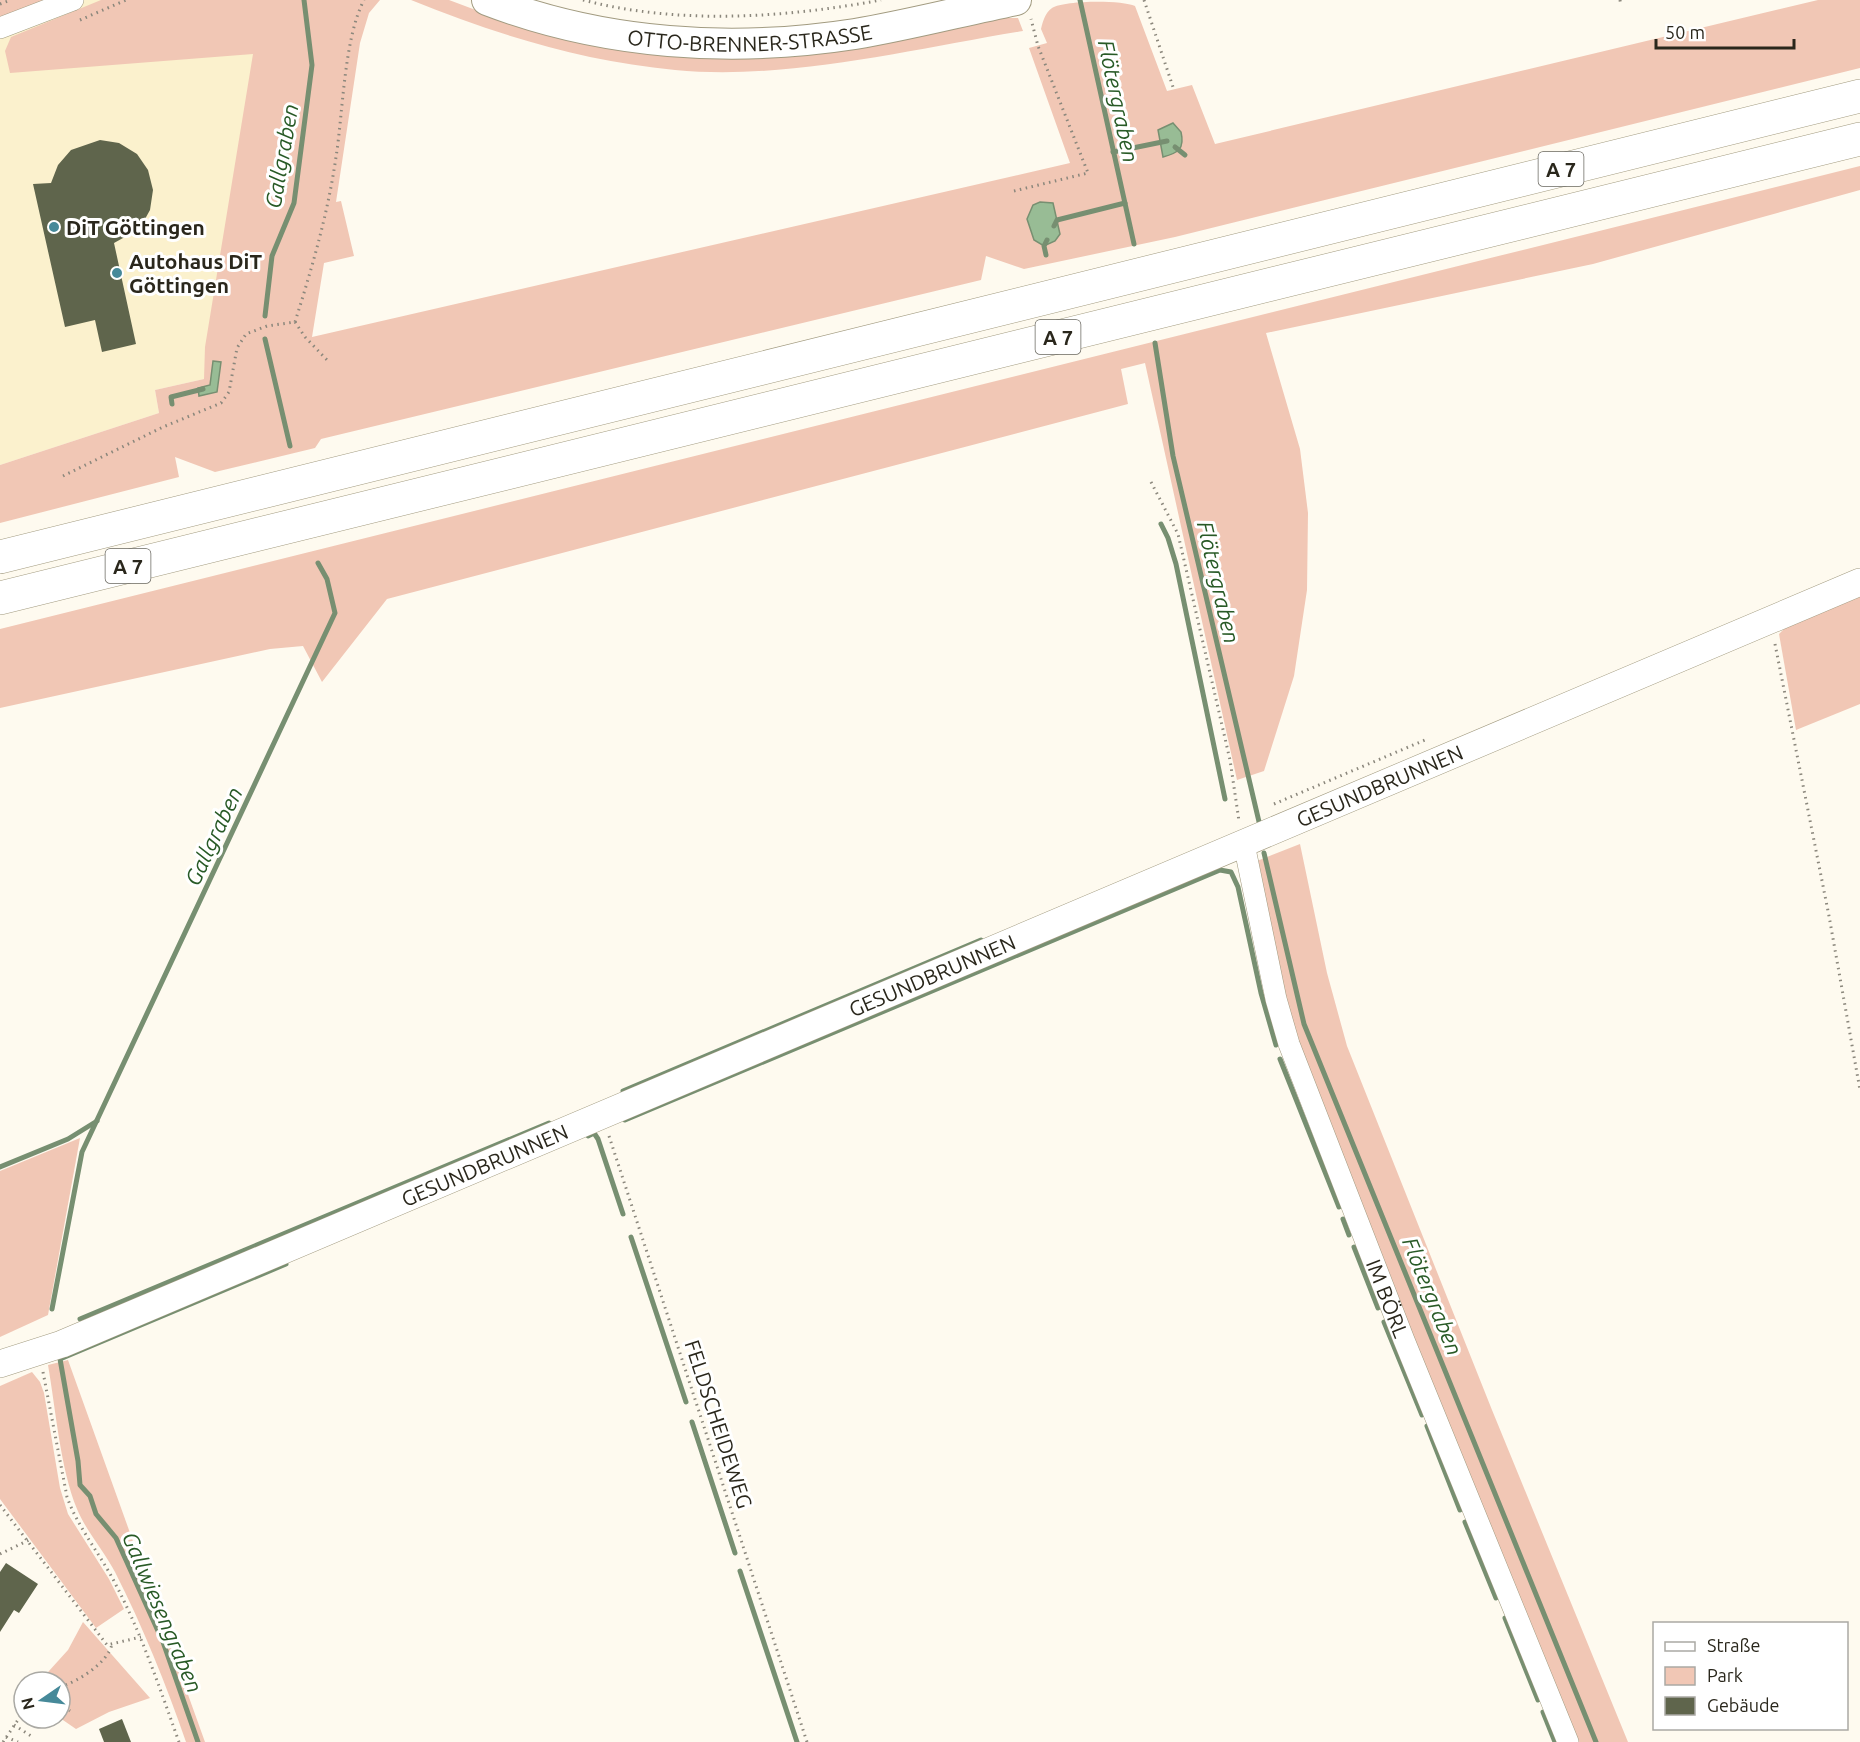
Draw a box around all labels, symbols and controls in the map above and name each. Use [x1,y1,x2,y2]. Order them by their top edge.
scale bar [1656,12,1794,50]
street label: OTTO-BRENNER-STRASSE [626,19,874,56]
text: 50 m [1665,22,1705,42]
water label: Flötergraben [1094,37,1144,165]
water label: Gallgraben [260,102,302,210]
road number: A 7 [1538,152,1584,186]
place label: DiT Göttingen [66,215,205,239]
marker: DiT Göttingen [47,220,61,234]
place label: Autohaus DiT Göttingen [129,249,262,297]
marker: Autohaus DiT Göttingen [110,266,124,280]
road number: A 7 [1036,320,1080,354]
water label: Flötergraben [1193,518,1245,646]
road number: A 7 [106,549,150,583]
street label: GESUNDBRUNNEN [1293,740,1466,832]
water label: Gallgraben [179,783,247,889]
street label: GESUNDBRUNNEN [845,929,1019,1021]
street label: GESUNDBRUNNEN [398,1119,571,1211]
water label: Flötergraben [1398,1233,1468,1359]
street label: IM BÖRL [1362,1256,1414,1341]
street label: FELDSCHEIDEWEG [680,1337,758,1511]
water label: Gallwiesengraben [118,1528,208,1696]
legend [1653,1622,1848,1730]
text: Straße [1707,1635,1760,1655]
text: Park [1707,1665,1743,1685]
north arrow [12,1670,72,1730]
text: Gebäude [1707,1695,1779,1715]
text: N [17,1696,38,1712]

